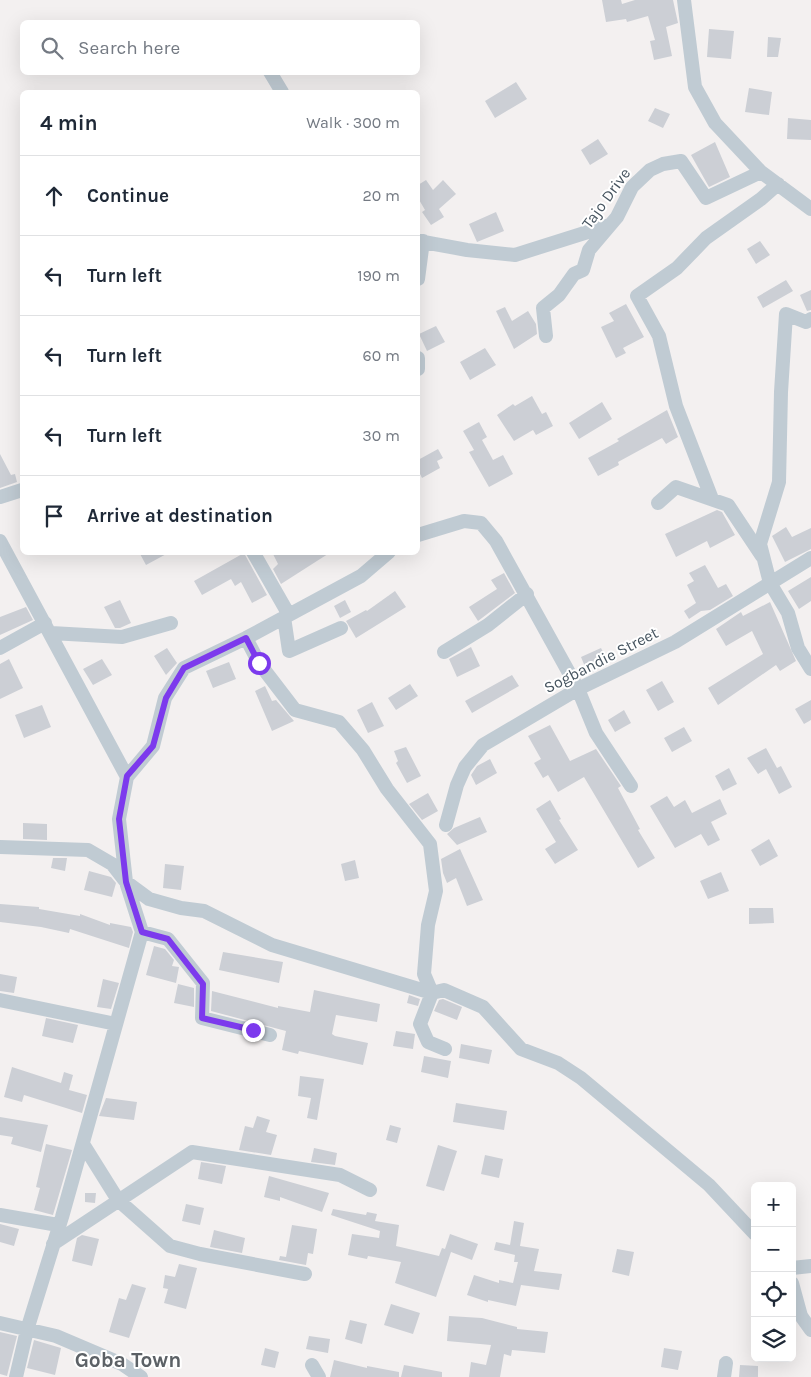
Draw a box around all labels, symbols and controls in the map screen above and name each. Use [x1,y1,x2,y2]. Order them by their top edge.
search box [20,20,420,75]
icon: search [38,34,66,62]
text: Search here [78,37,180,59]
text: 4 min [40,111,98,135]
text: Walk · 300 m [306,113,400,132]
street label: Tajo Drive [578,164,634,232]
icon: ahead [40,182,68,210]
text: Continue [87,185,169,207]
text: 20 m [362,186,400,205]
icon: left [40,262,68,290]
text: Turn left [87,265,162,287]
text: 190 m [357,266,400,285]
icon: left [40,342,68,370]
text: Turn left [87,345,162,367]
text: 60 m [363,346,400,365]
icon: left [40,422,68,450]
text: Turn left [87,425,162,447]
text: 30 m [362,426,400,445]
icon: arrive [40,502,68,530]
text: Arrive at destination [87,505,273,527]
street label: Sogbandie Street [541,623,661,697]
route start [248,652,271,675]
route end [242,1019,265,1042]
map controls [751,1182,796,1362]
button: + [751,1182,796,1227]
button: − [751,1227,796,1272]
button: locate [751,1272,796,1317]
button: layers [751,1317,796,1362]
district label: Goba Town [75,1348,181,1372]

